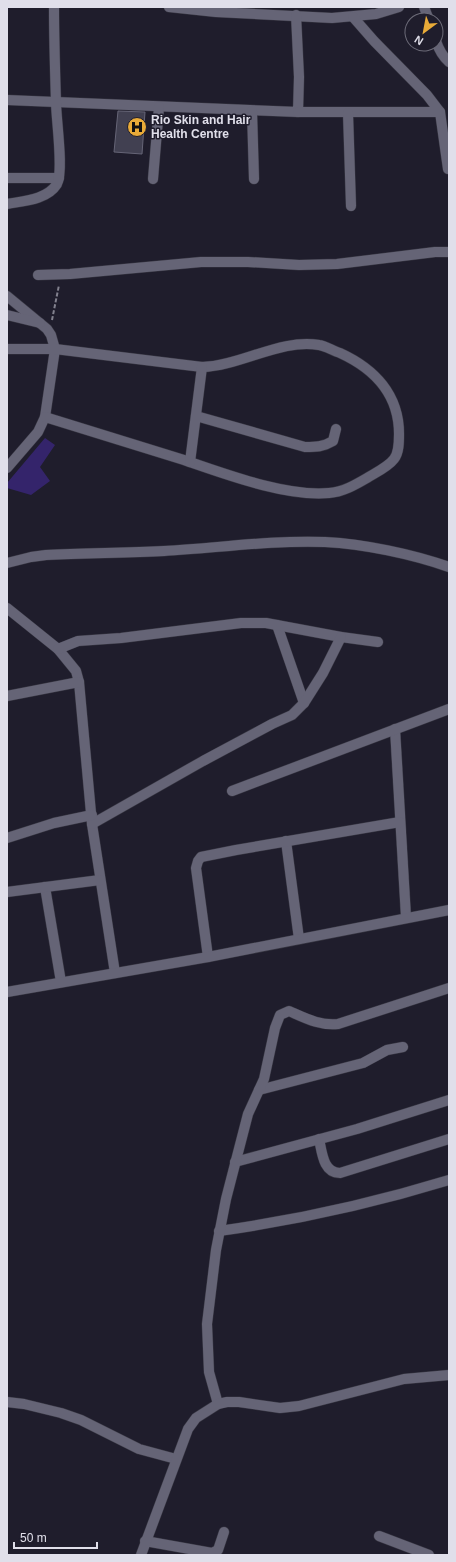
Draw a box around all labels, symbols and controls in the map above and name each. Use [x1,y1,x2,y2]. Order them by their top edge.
north arrow [404,12,444,52]
text: N [412,33,425,48]
place label: Rio Skin and Hair Health Centre [151,113,251,141]
hospital icon: Rio Skin and Hair Health Centre [126,116,148,138]
scale bar [14,1524,97,1550]
text: 50 m [20,1531,47,1545]

